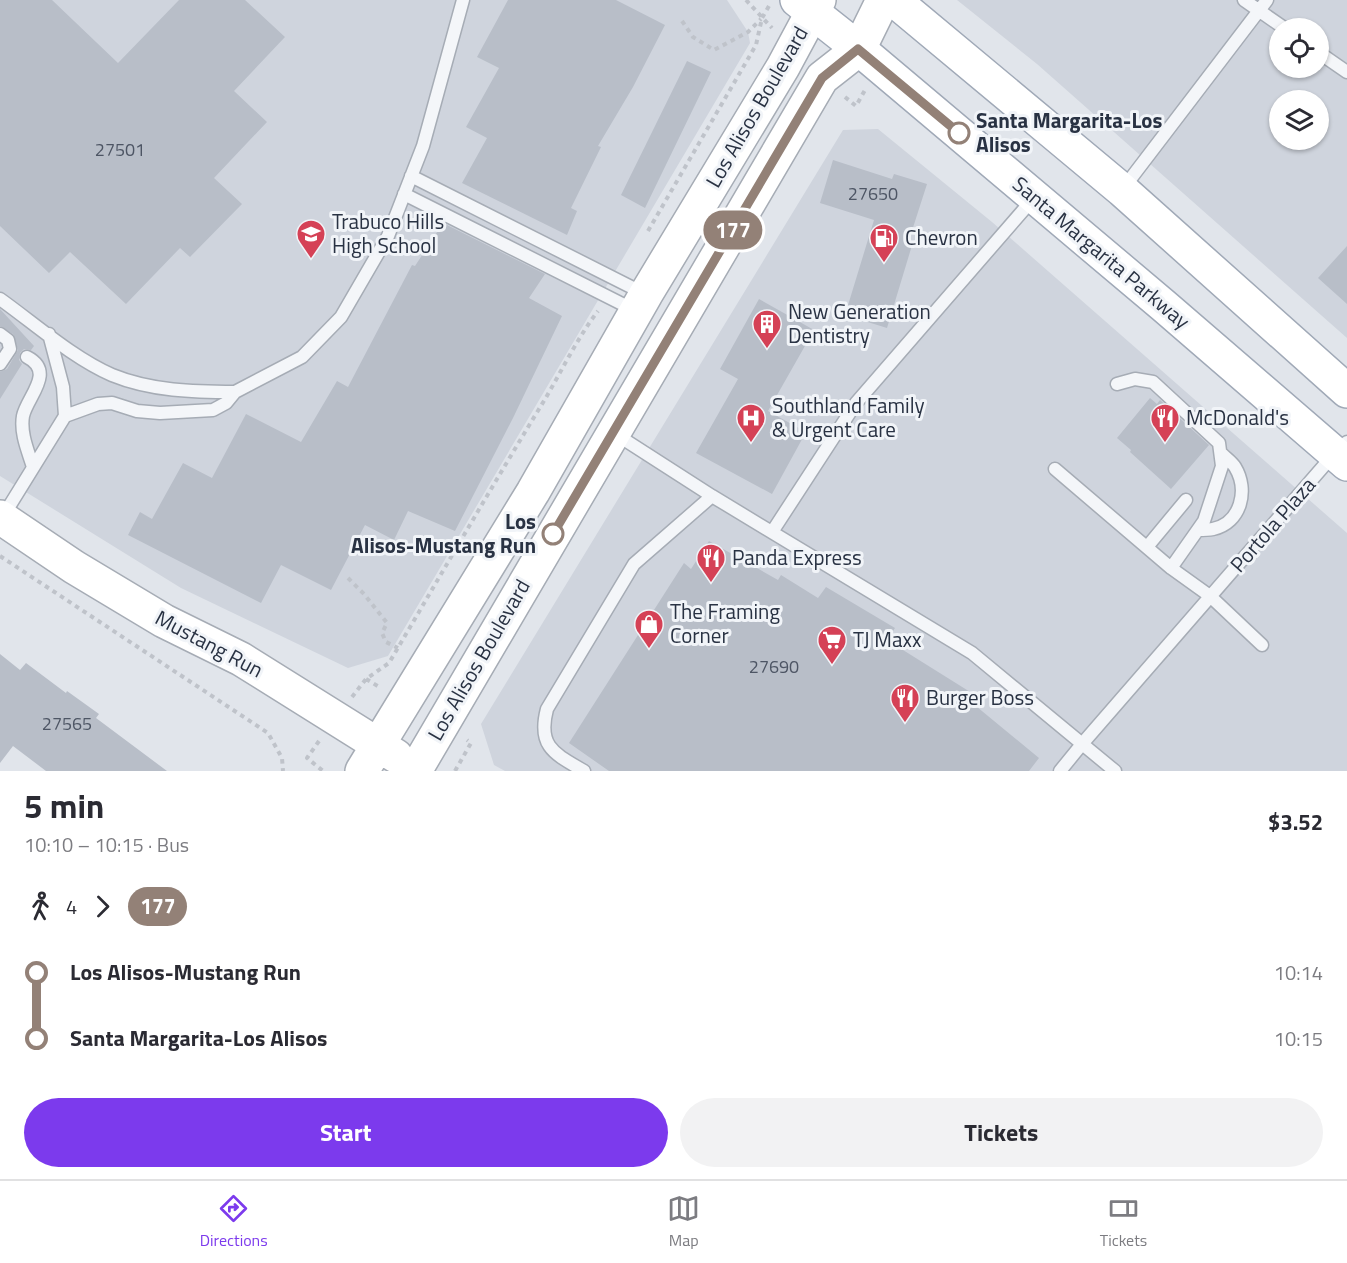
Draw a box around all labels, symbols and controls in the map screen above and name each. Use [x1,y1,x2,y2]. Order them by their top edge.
map controls [1269,18,1329,150]
button: locate [1269,18,1329,78]
street label: Los Alisos Boulevard [697,20,815,193]
button: layers [1269,90,1329,150]
place label: Santa Margarita-Los Alisos [976,104,1163,160]
marker: Santa Margarita-Los Alisos [948,122,970,144]
house number: 27501 [95,136,145,163]
street label: Santa Margarita Parkway [1006,168,1197,336]
house number: 27650 [848,180,898,207]
place label: Trabuco Hills High School [332,205,444,261]
line badge: 177 [698,210,768,250]
text: 177 [715,214,751,246]
school or university icon: Trabuco Hills High School [295,218,327,260]
place label: Chevron [905,221,978,253]
fuel station icon: Chevron [868,222,900,264]
place label: New Generation Dentistry [788,295,931,351]
building icon: New Generation Dentistry [751,308,783,350]
place label: Southland Family & Urgent Care [772,389,925,445]
place label: McDonald's [1186,401,1289,433]
hospital icon: Southland Family & Urgent Care [735,402,767,444]
restaurant icon: McDonald's [1149,402,1181,444]
street label: Portola Plaza [1222,469,1323,579]
place label: Los Alisos-Mustang Run [351,505,536,561]
marker: Los Alisos-Mustang Run [542,523,564,545]
place label: Panda Express [732,541,862,573]
restaurant icon: Panda Express [695,542,727,584]
street label: Los Alisos Boulevard [419,573,537,746]
place label: The Framing Corner [670,595,780,651]
street label: Mustang Run [150,601,269,685]
shop icon: The Framing Corner [633,608,665,650]
place label: TJ Maxx [853,623,922,655]
supermarket icon: TJ Maxx [816,624,848,666]
house number: 27690 [749,653,799,680]
place label: Burger Boss [926,681,1034,713]
restaurant icon: Burger Boss [889,682,921,724]
house number: 27565 [42,710,92,737]
text: 5 min [24,781,104,831]
text: $3.52 [1268,805,1323,839]
text: 10:10 – 10:15 · Bus [24,829,189,860]
icon: walk [24,890,57,923]
icon: forward [86,890,119,923]
text: 177 [140,890,175,922]
text: 4 [66,891,77,922]
text: Los Alisos-Mustang Run [70,955,301,989]
text: 10:14 [1274,957,1323,988]
text: Santa Margarita-Los Alisos [70,1021,328,1055]
text: 10:15 [1274,1023,1323,1054]
button: Start [24,1098,668,1167]
button: Tickets [680,1098,1323,1167]
tab: Directions [200,1192,268,1252]
tab: Map [667,1192,700,1252]
tab: Tickets [1100,1192,1147,1252]

